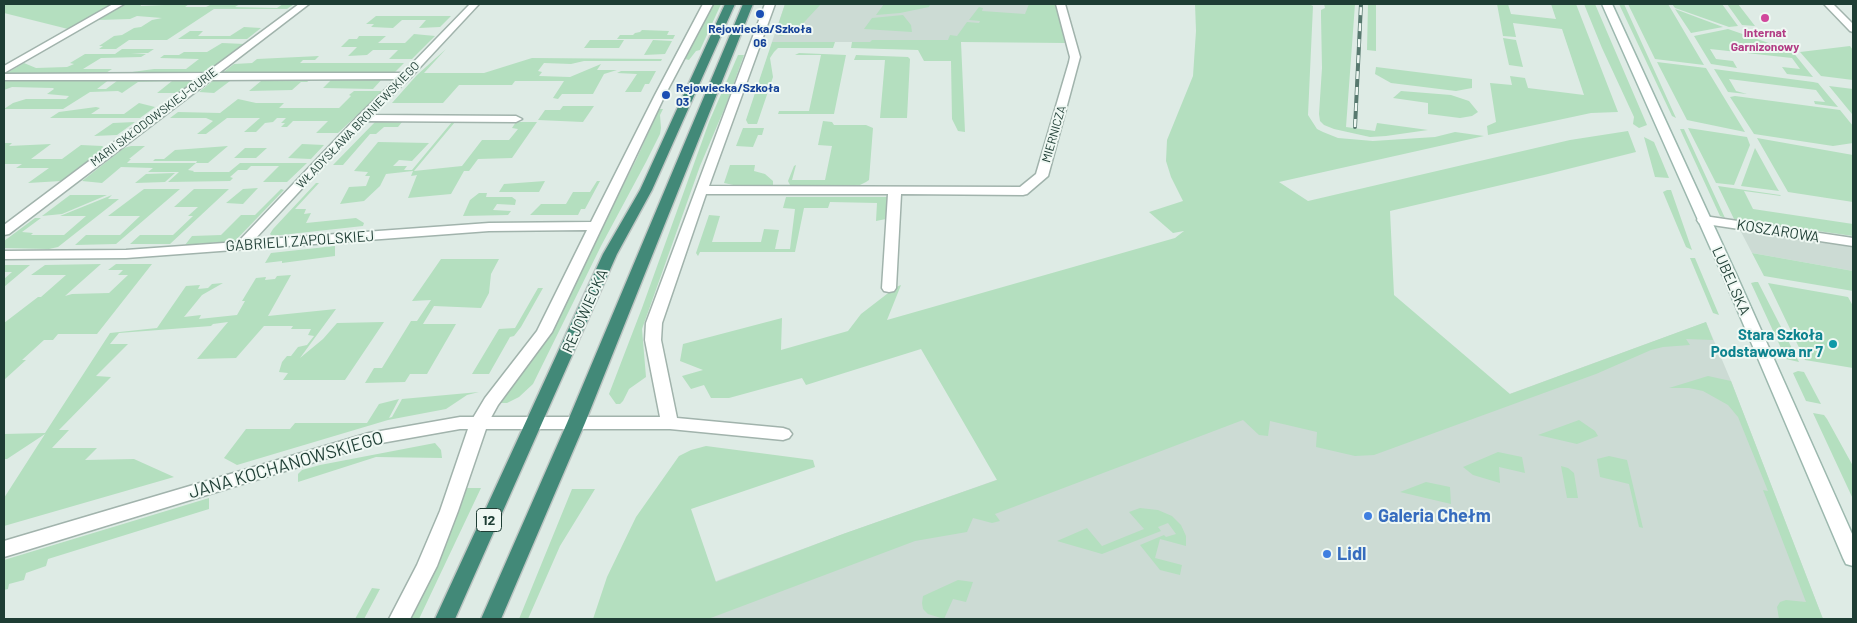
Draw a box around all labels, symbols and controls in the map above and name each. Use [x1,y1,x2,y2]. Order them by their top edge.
marker: Rejowiecka/Szkoła 06 [754,8,766,20]
marker: Internat Garnizonowy [1759,12,1771,24]
place label: Rejowiecka/Szkoła 06 [708,22,812,50]
place label: Internat Garnizonowy [1731,26,1799,54]
street label: WŁADYSŁAWA BRONIEWSKIEGO [293,59,423,191]
street label: MARII SKŁODOWSKIEJ-CURIE [88,65,220,169]
place label: Rejowiecka/Szkoła 03 [676,81,780,109]
marker: Rejowiecka/Szkoła 03 [660,89,672,101]
street label: MIERNICZA [1039,104,1069,164]
street label: KOSZAROWA [1735,216,1821,246]
street label: GABRIELI ZAPOLSKIEJ [225,227,375,255]
street label: LUBELSKA [1708,244,1754,318]
street label: REJOWIECKA [559,266,611,356]
place label: Stara Szkoła Podstawowa nr 7 [1711,326,1823,361]
marker: Stara Szkoła Podstawowa nr 7 [1827,338,1839,350]
street label: JANA KOCHANOWSKIEGO [186,427,386,503]
place label: Galeria Chełm [1378,505,1491,527]
road number: 12 [476,508,502,532]
marker: Galeria Chełm [1362,510,1374,522]
place label: Lidl [1337,543,1366,565]
marker: Lidl [1321,548,1333,560]

